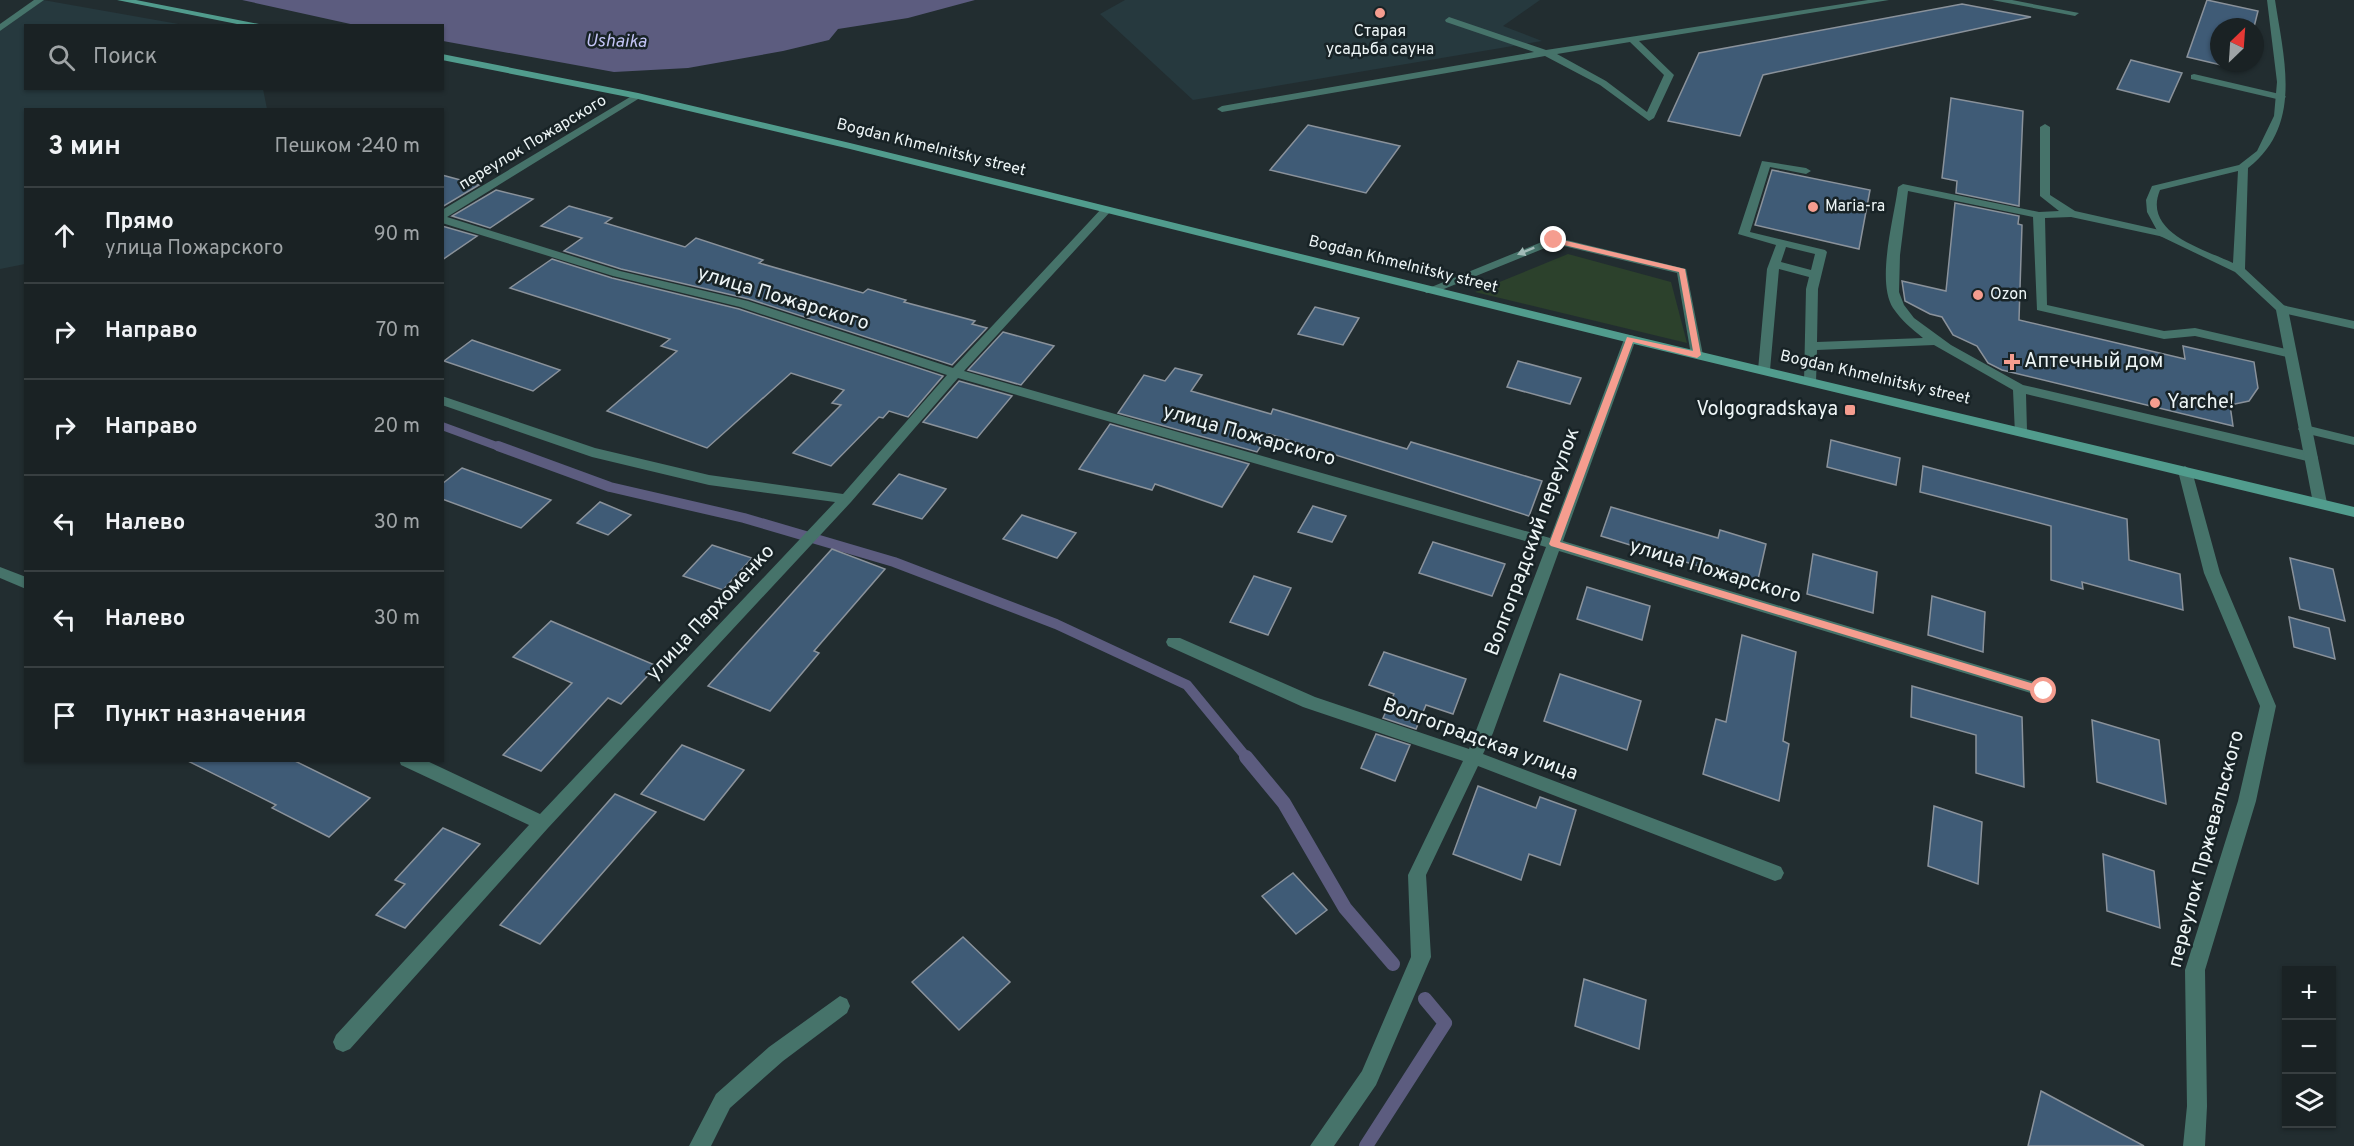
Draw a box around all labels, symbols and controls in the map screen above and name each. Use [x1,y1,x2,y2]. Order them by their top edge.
marker: Старая усадьба сауна [1373,6,1387,20]
north arrow [2210,18,2264,72]
place label: Старая усадьба сауна [1326,22,1434,60]
search box [24,24,444,90]
water label: Ushaika [585,30,648,54]
icon: search [45,41,78,74]
text: Поиск [93,44,157,71]
street label: переулок Пожарского [455,91,611,195]
street label: Bogdan Khmelnitsky street [834,115,1028,181]
text: 3 мин [48,131,121,164]
text: Пешком · 240 m [275,134,420,160]
place label: Maria-ra [1825,197,1885,217]
marker: Maria-ra [1806,200,1820,214]
text: Прямо [105,209,174,236]
icon: ahead [48,219,81,252]
text: 90 m [374,222,420,248]
route end [1540,226,1566,252]
street label: Bogdan Khmelnitsky street [1306,232,1500,298]
text: улица Пожарского [105,236,283,262]
one-way arrow [1517,247,1535,256]
street label: улица Пожарского [694,260,872,338]
place label: Ozon [1990,285,2027,305]
marker: Ozon [1971,288,1985,302]
icon: right [48,315,81,348]
text: Направо [105,318,197,345]
text: 70 m [376,318,420,344]
street label: Bogdan Khmelnitsky street [1778,346,1972,410]
place label: Аптечный дом [2024,349,2163,375]
marker: Аптечный дом [2005,355,2019,369]
place label: Yarche! [2167,390,2234,416]
marker: Yarche! [2148,396,2162,410]
place label: Volgogradskaya [1696,397,1838,423]
street label: улица Пожарского [1160,399,1338,473]
marker: Volgogradskaya [1843,403,1857,417]
icon: right [48,411,81,444]
text: Направо [105,414,197,441]
text: 20 m [373,414,420,440]
street label: Волгоградский переулок [1480,424,1586,660]
icon: left [48,507,81,540]
text: Налево [105,510,185,537]
text: 30 m [374,510,420,536]
street label: улица Пожарского [1626,533,1804,611]
street label: улица Пархоменко [641,539,781,687]
icon: left [48,603,81,636]
text: Налево [105,606,185,633]
text: 30 m [374,606,420,632]
route start [2030,677,2056,703]
street label: Волгоградская улица [1379,693,1581,787]
icon: arrive [48,699,81,732]
text: Пункт назначения [105,702,306,729]
street label: переулок Пржевальского [2163,727,2251,971]
map controls [2282,966,2336,1128]
button: + [2282,966,2336,1020]
button: − [2282,1020,2336,1074]
button: layers [2282,1074,2336,1128]

